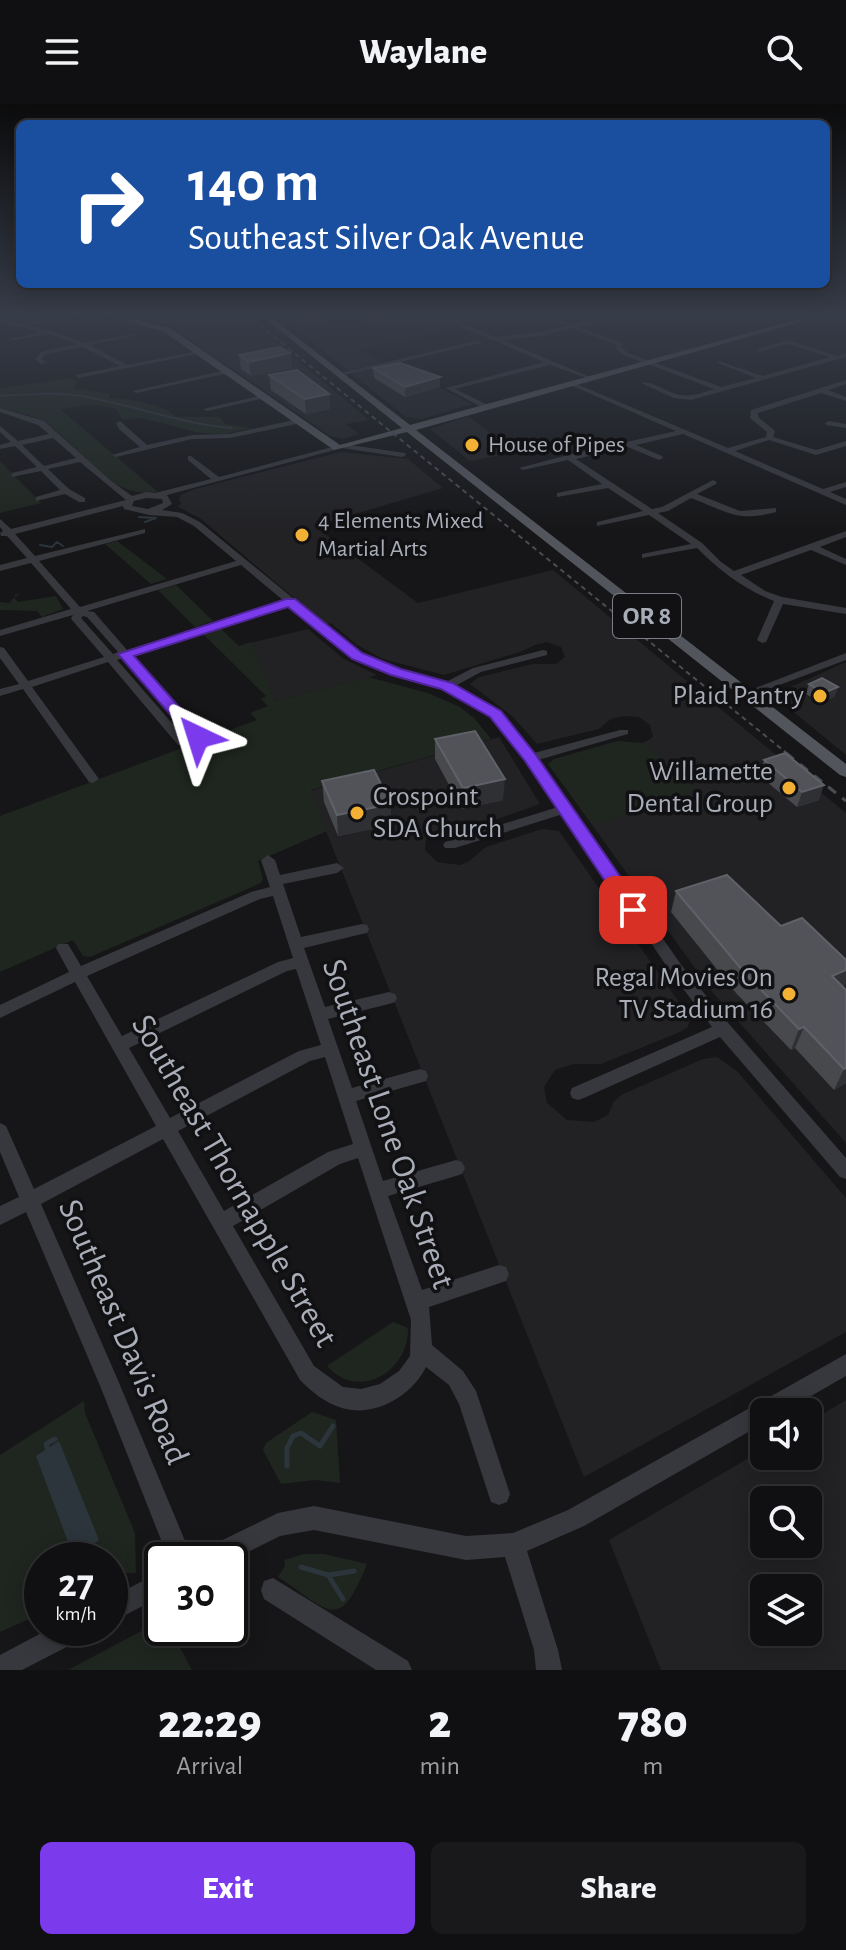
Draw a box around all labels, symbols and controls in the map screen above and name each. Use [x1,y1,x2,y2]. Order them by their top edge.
icon: menu [40,30,84,74]
icon: search [762,30,806,74]
text: Waylane [359,34,487,70]
icon: right [56,152,160,256]
text: 140 m [188,155,319,211]
text: Southeast Silver Oak Avenue [188,220,585,256]
place label: House of Pipes [488,433,625,457]
marker: House of Pipes [463,436,481,454]
place label: 4 Elements Mixed Martial Arts [318,509,483,561]
marker: 4 Elements Mixed Martial Arts [293,526,311,544]
road number: OR 8 [613,594,681,638]
place label: Plaid Pantry [672,682,804,710]
marker: Plaid Pantry [811,687,829,705]
position arrow [156,695,240,779]
place label: Willamette Dental Group [627,758,773,818]
marker: Willamette Dental Group [780,779,798,797]
place label: Crospoint SDA Church [373,783,502,843]
marker: Crospoint SDA Church [348,804,366,822]
pin [599,876,667,944]
icon: arrive [611,888,655,932]
street label: Southeast Lone Oak Street [316,955,460,1293]
place label: Regal Movies On TV Stadium 16 [594,964,773,1024]
marker: Regal Movies On TV Stadium 16 [780,985,798,1003]
street label: Southeast Thornapple Street [125,1009,343,1353]
street label: Southeast Davis Road [52,1195,194,1469]
map controls [750,1398,822,1646]
button: sound [750,1398,822,1470]
button: search [750,1486,822,1558]
speed limit sign: 30 [144,1542,248,1646]
text: 27 [58,1564,94,1604]
button: layers [750,1574,822,1646]
text: km/h [55,1604,97,1624]
text: 22:29 [158,1699,261,1747]
text: 2 [428,1699,451,1747]
text: 780 [618,1699,688,1747]
text: Arrival [176,1753,243,1779]
text: min [419,1753,460,1779]
text: m [643,1753,663,1779]
button: Exit [40,1842,415,1934]
button: Share [431,1842,806,1934]

